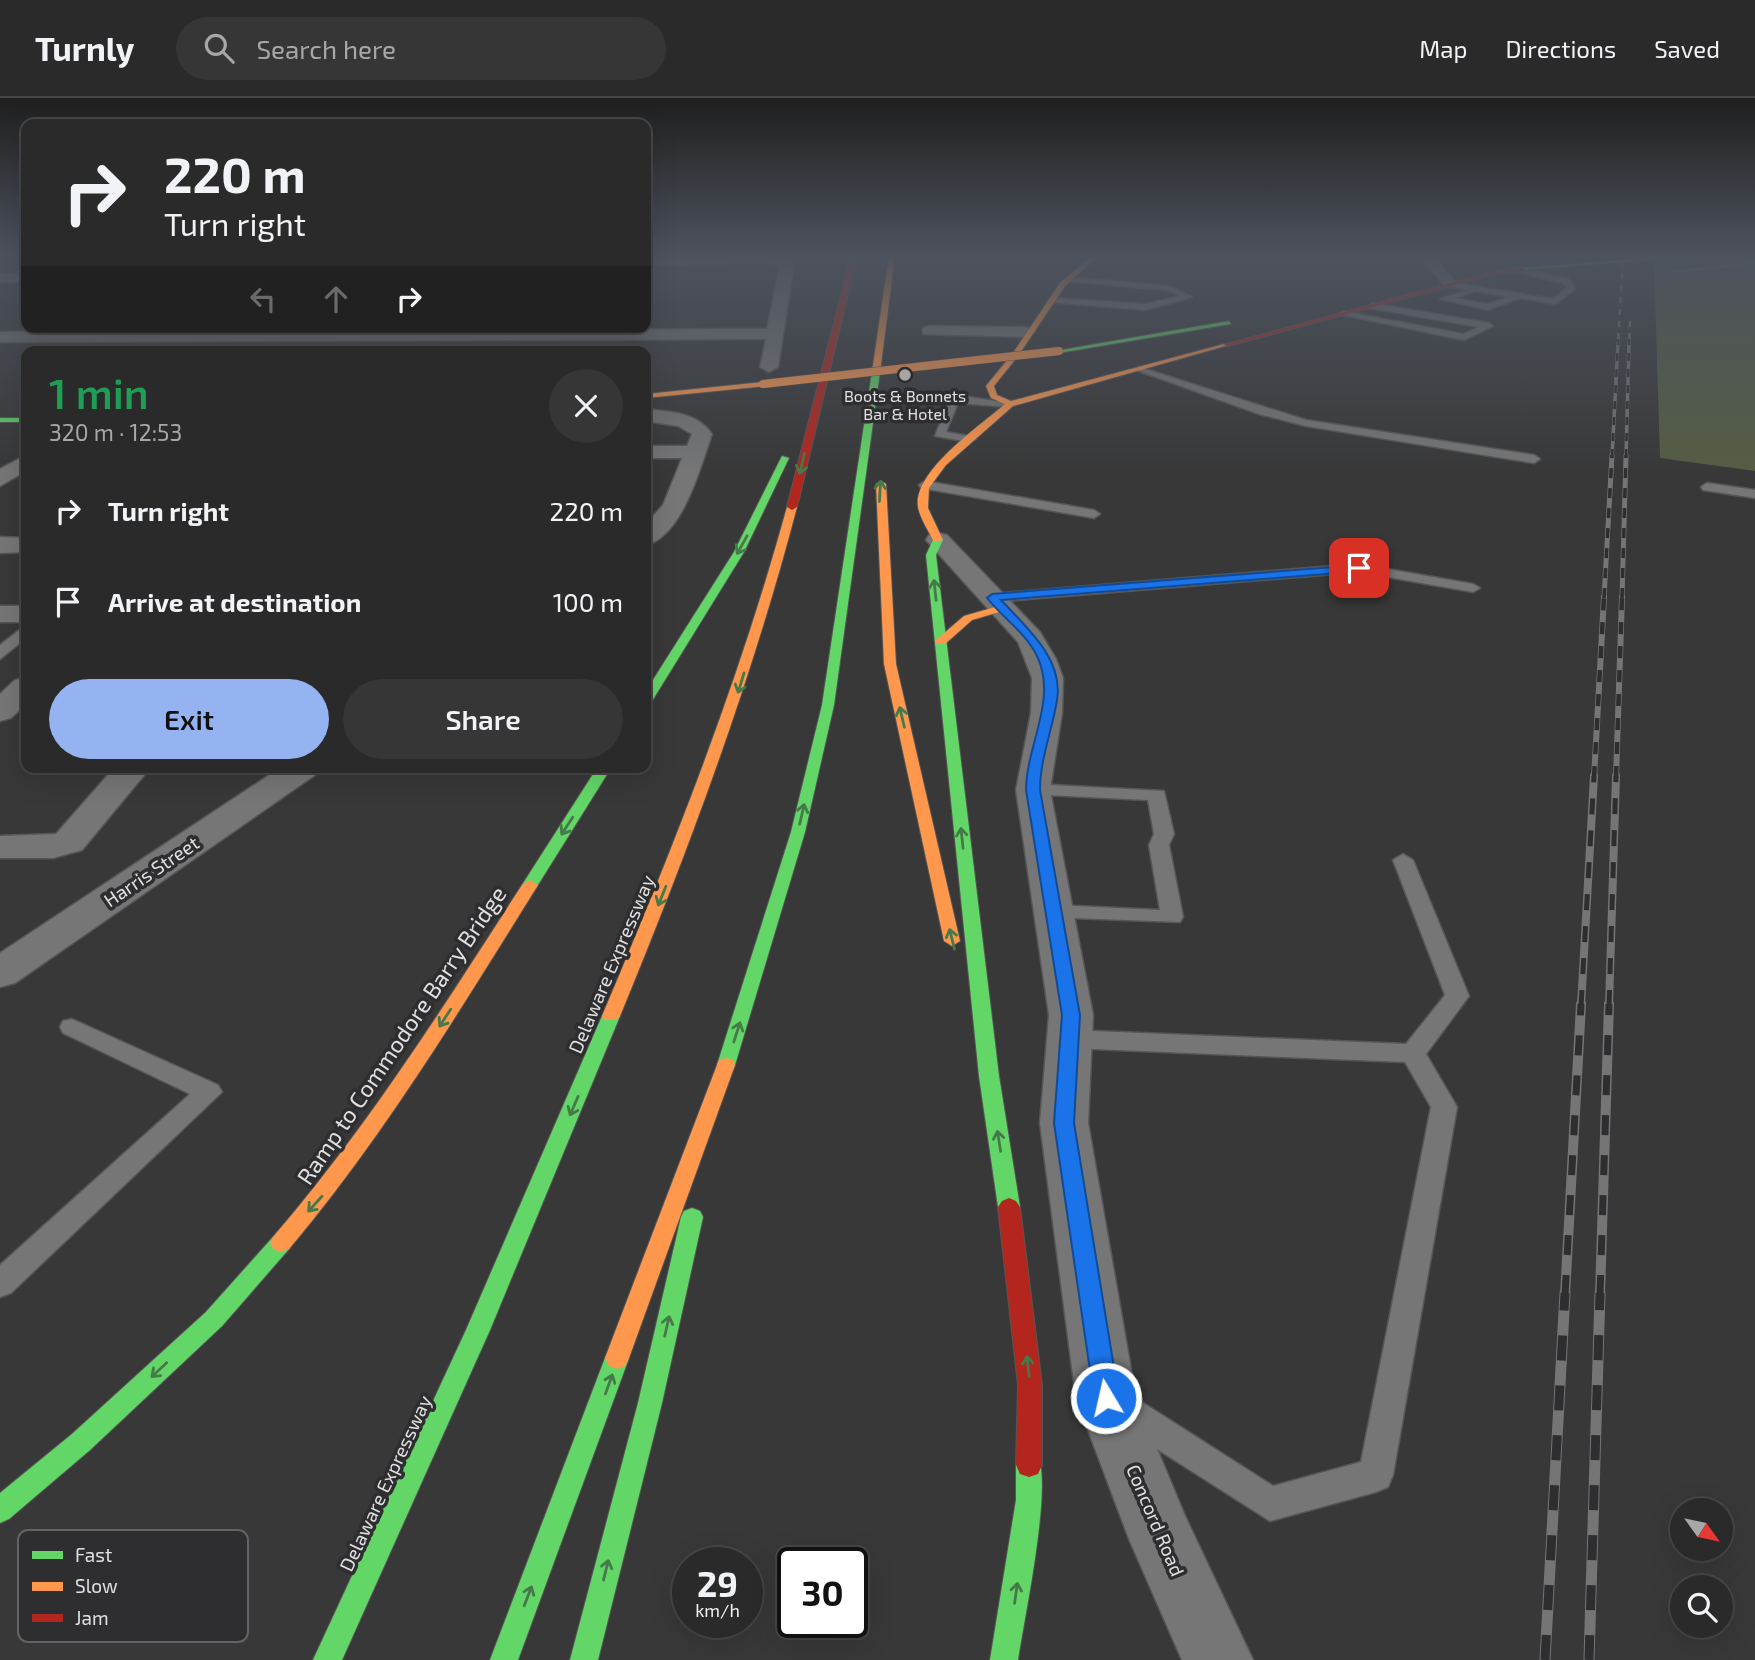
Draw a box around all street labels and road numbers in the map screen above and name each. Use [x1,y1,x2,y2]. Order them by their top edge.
street label: Harris Street [99,831,203,911]
street label: Delaware Expressway [563,871,659,1057]
street label: Ramp to Commodore Barry Bridge [290,881,512,1189]
street label: Delaware Expressway [334,1391,436,1575]
street label: Concord Road [1122,1461,1190,1579]

